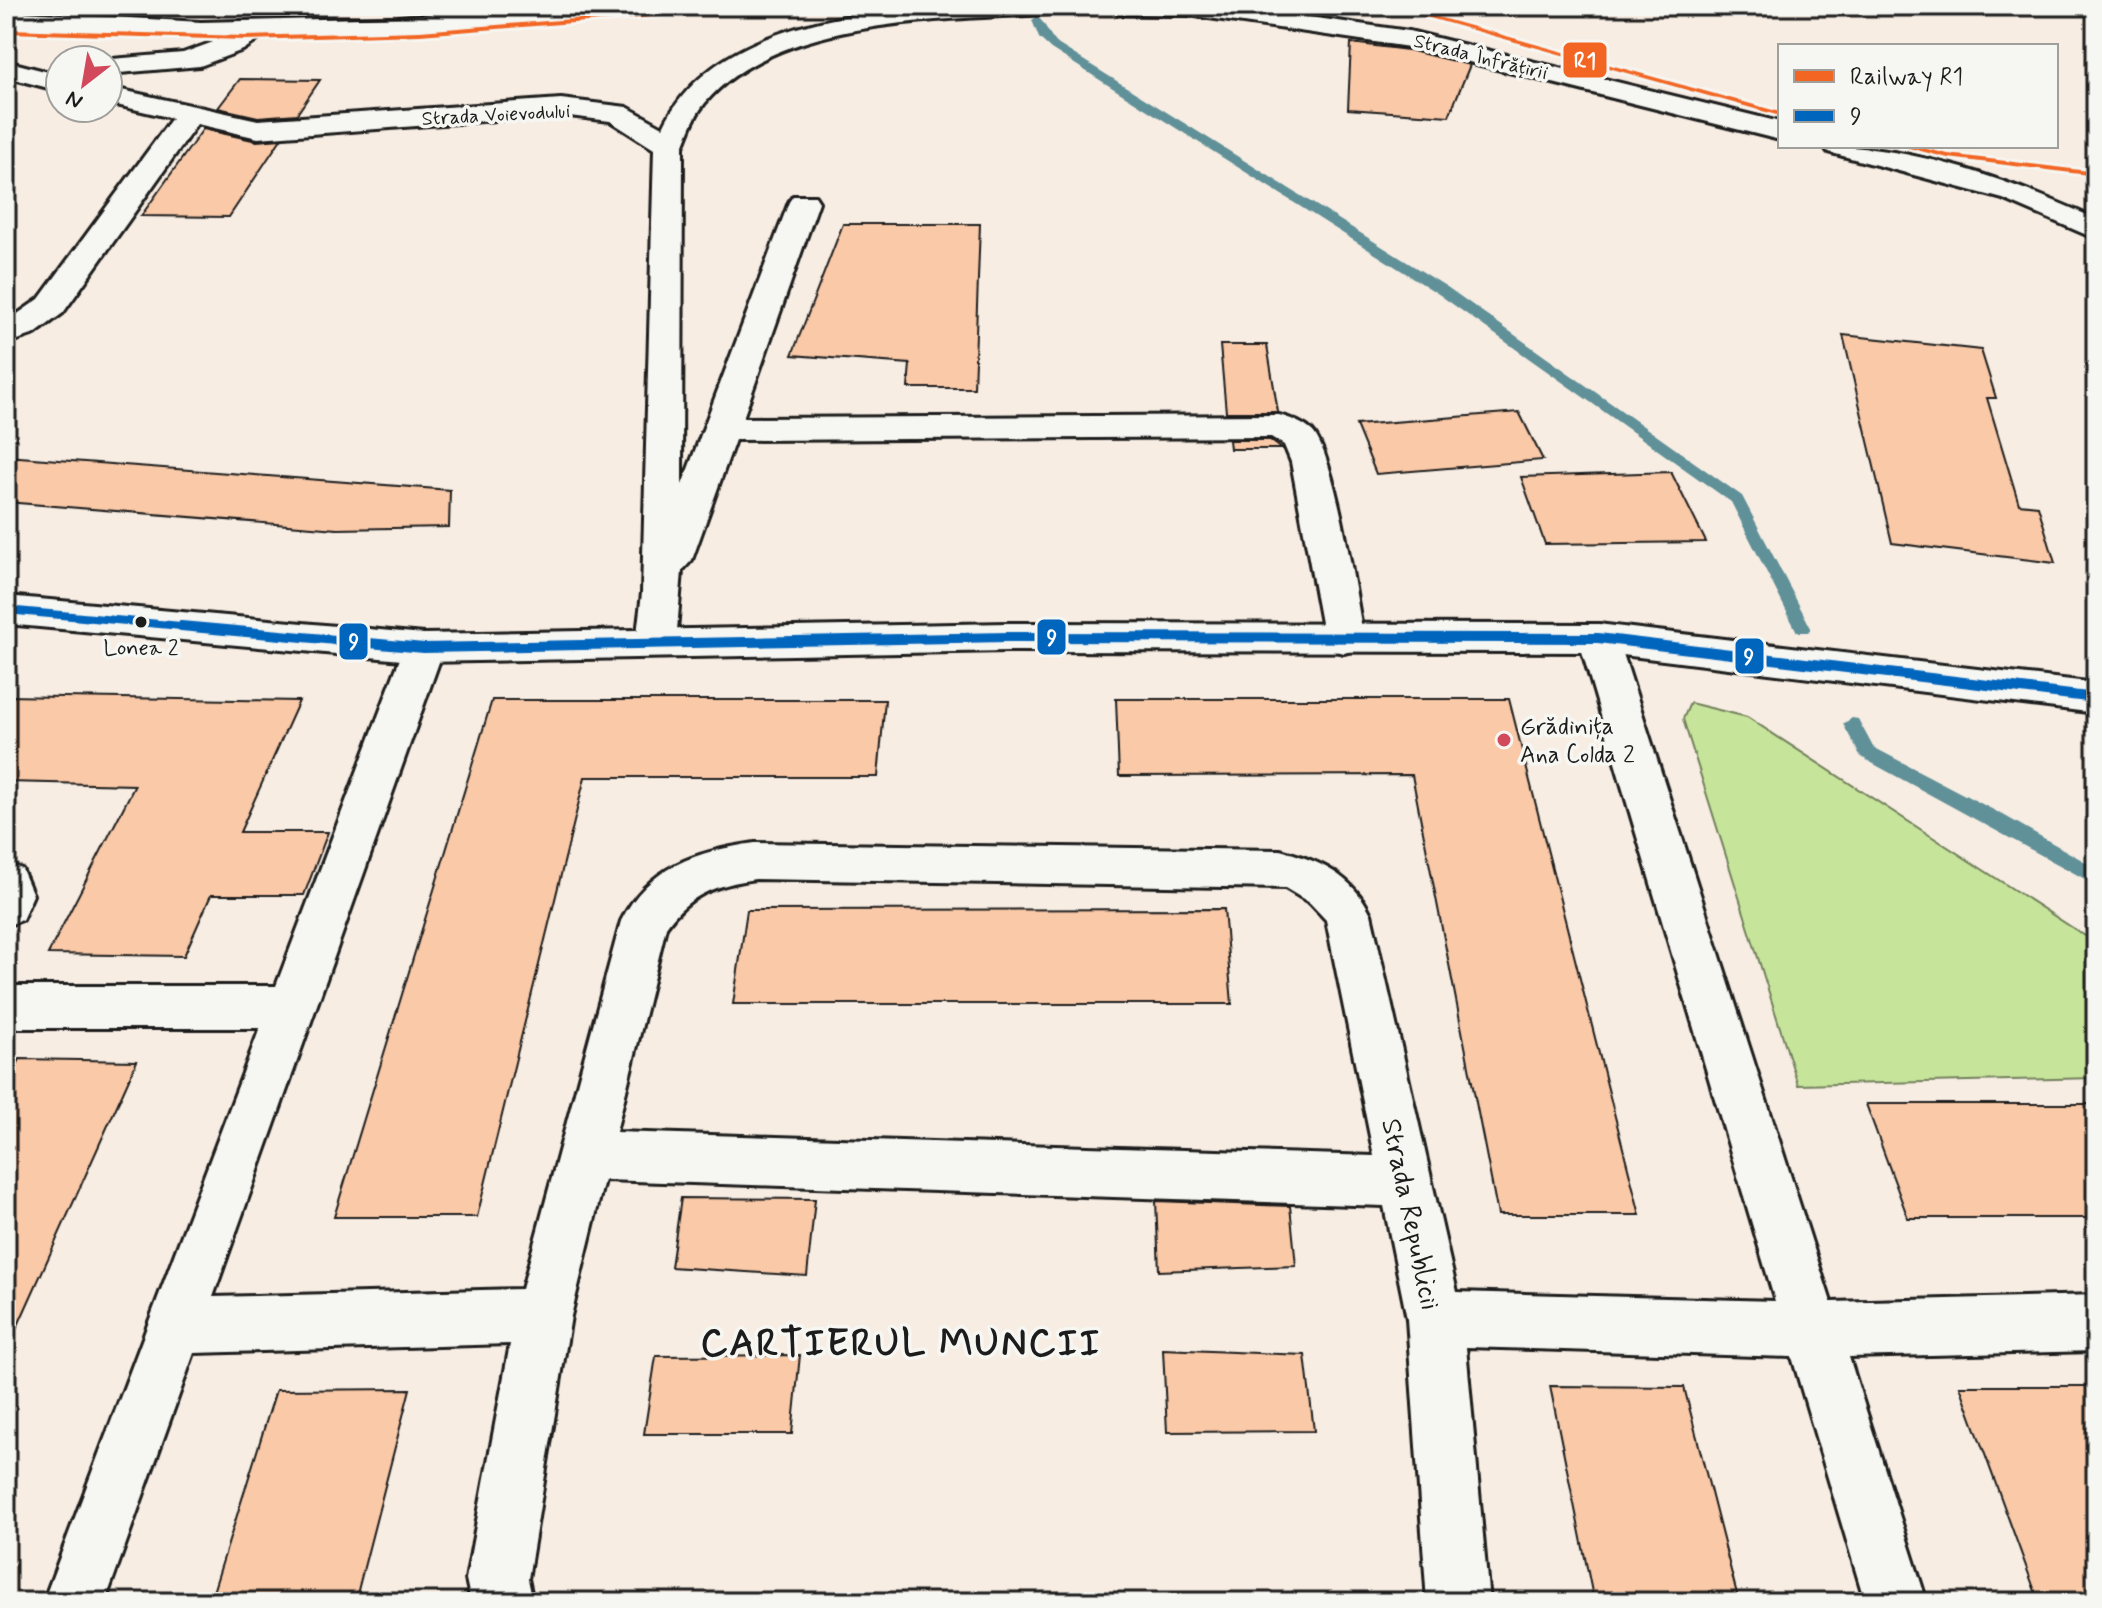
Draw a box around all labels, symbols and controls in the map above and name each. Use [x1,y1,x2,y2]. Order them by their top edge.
street label: Strada Înfrățirii [1411,28,1551,87]
line badge: R1 [1562,41,1608,79]
north arrow [44,44,124,124]
legend [1778,44,2058,148]
text: R1 [1574,48,1596,76]
text: Railway R1 [1850,62,1963,93]
text: N [61,84,88,115]
street label: Strada Voievodului [421,98,571,133]
text: 9 [1850,102,1862,133]
marker: Lonea 2 [133,614,149,630]
line badge: 9 [1036,618,1067,656]
line badge: 9 [338,622,369,661]
text: 9 [1047,625,1058,653]
text: 9 [349,629,360,657]
place label: Lonea 2 [103,635,179,663]
line badge: 9 [1734,637,1765,675]
text: 9 [1744,644,1755,672]
place label: Grădinița Ana Colda 2 [1520,712,1635,771]
marker: Grădinița Ana Colda 2 [1495,731,1513,749]
street label: Strada Republicii [1371,1115,1448,1314]
district label: CARTIERUL MUNCII [700,1320,1102,1369]

